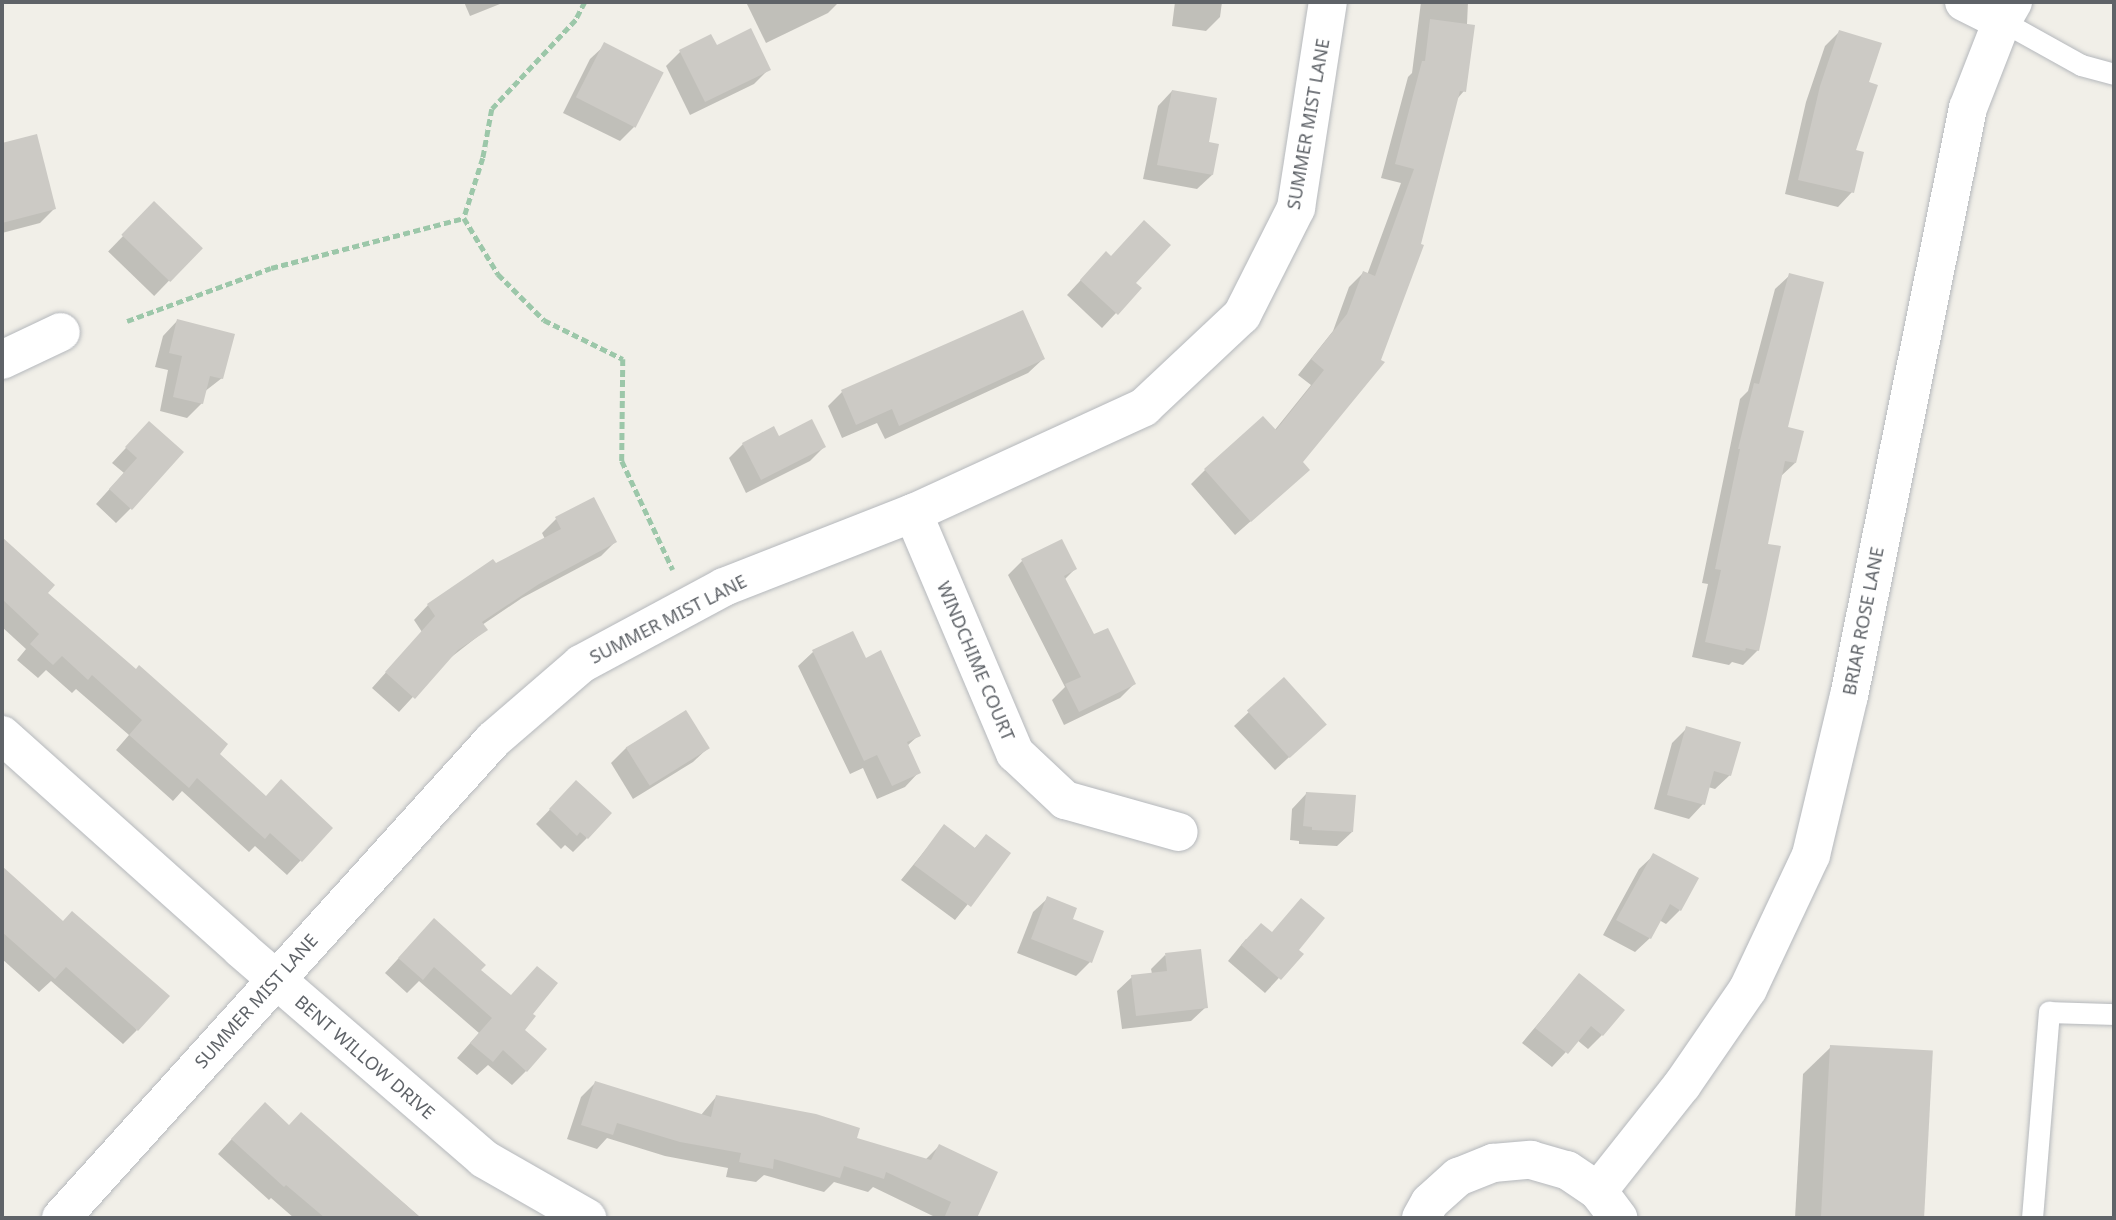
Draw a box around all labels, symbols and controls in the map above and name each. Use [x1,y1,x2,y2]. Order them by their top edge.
street label: SUMMER MIST LANE [1282,37,1334,211]
street label: BRIAR ROSE LANE [1838,545,1888,697]
street label: SUMMER MIST LANE [586,570,750,668]
street label: WINDCHIME COURT [933,578,1019,744]
street label: SUMMER MIST LANE [190,929,322,1073]
street label: BENT WILLOW DRIVE [291,990,439,1124]

